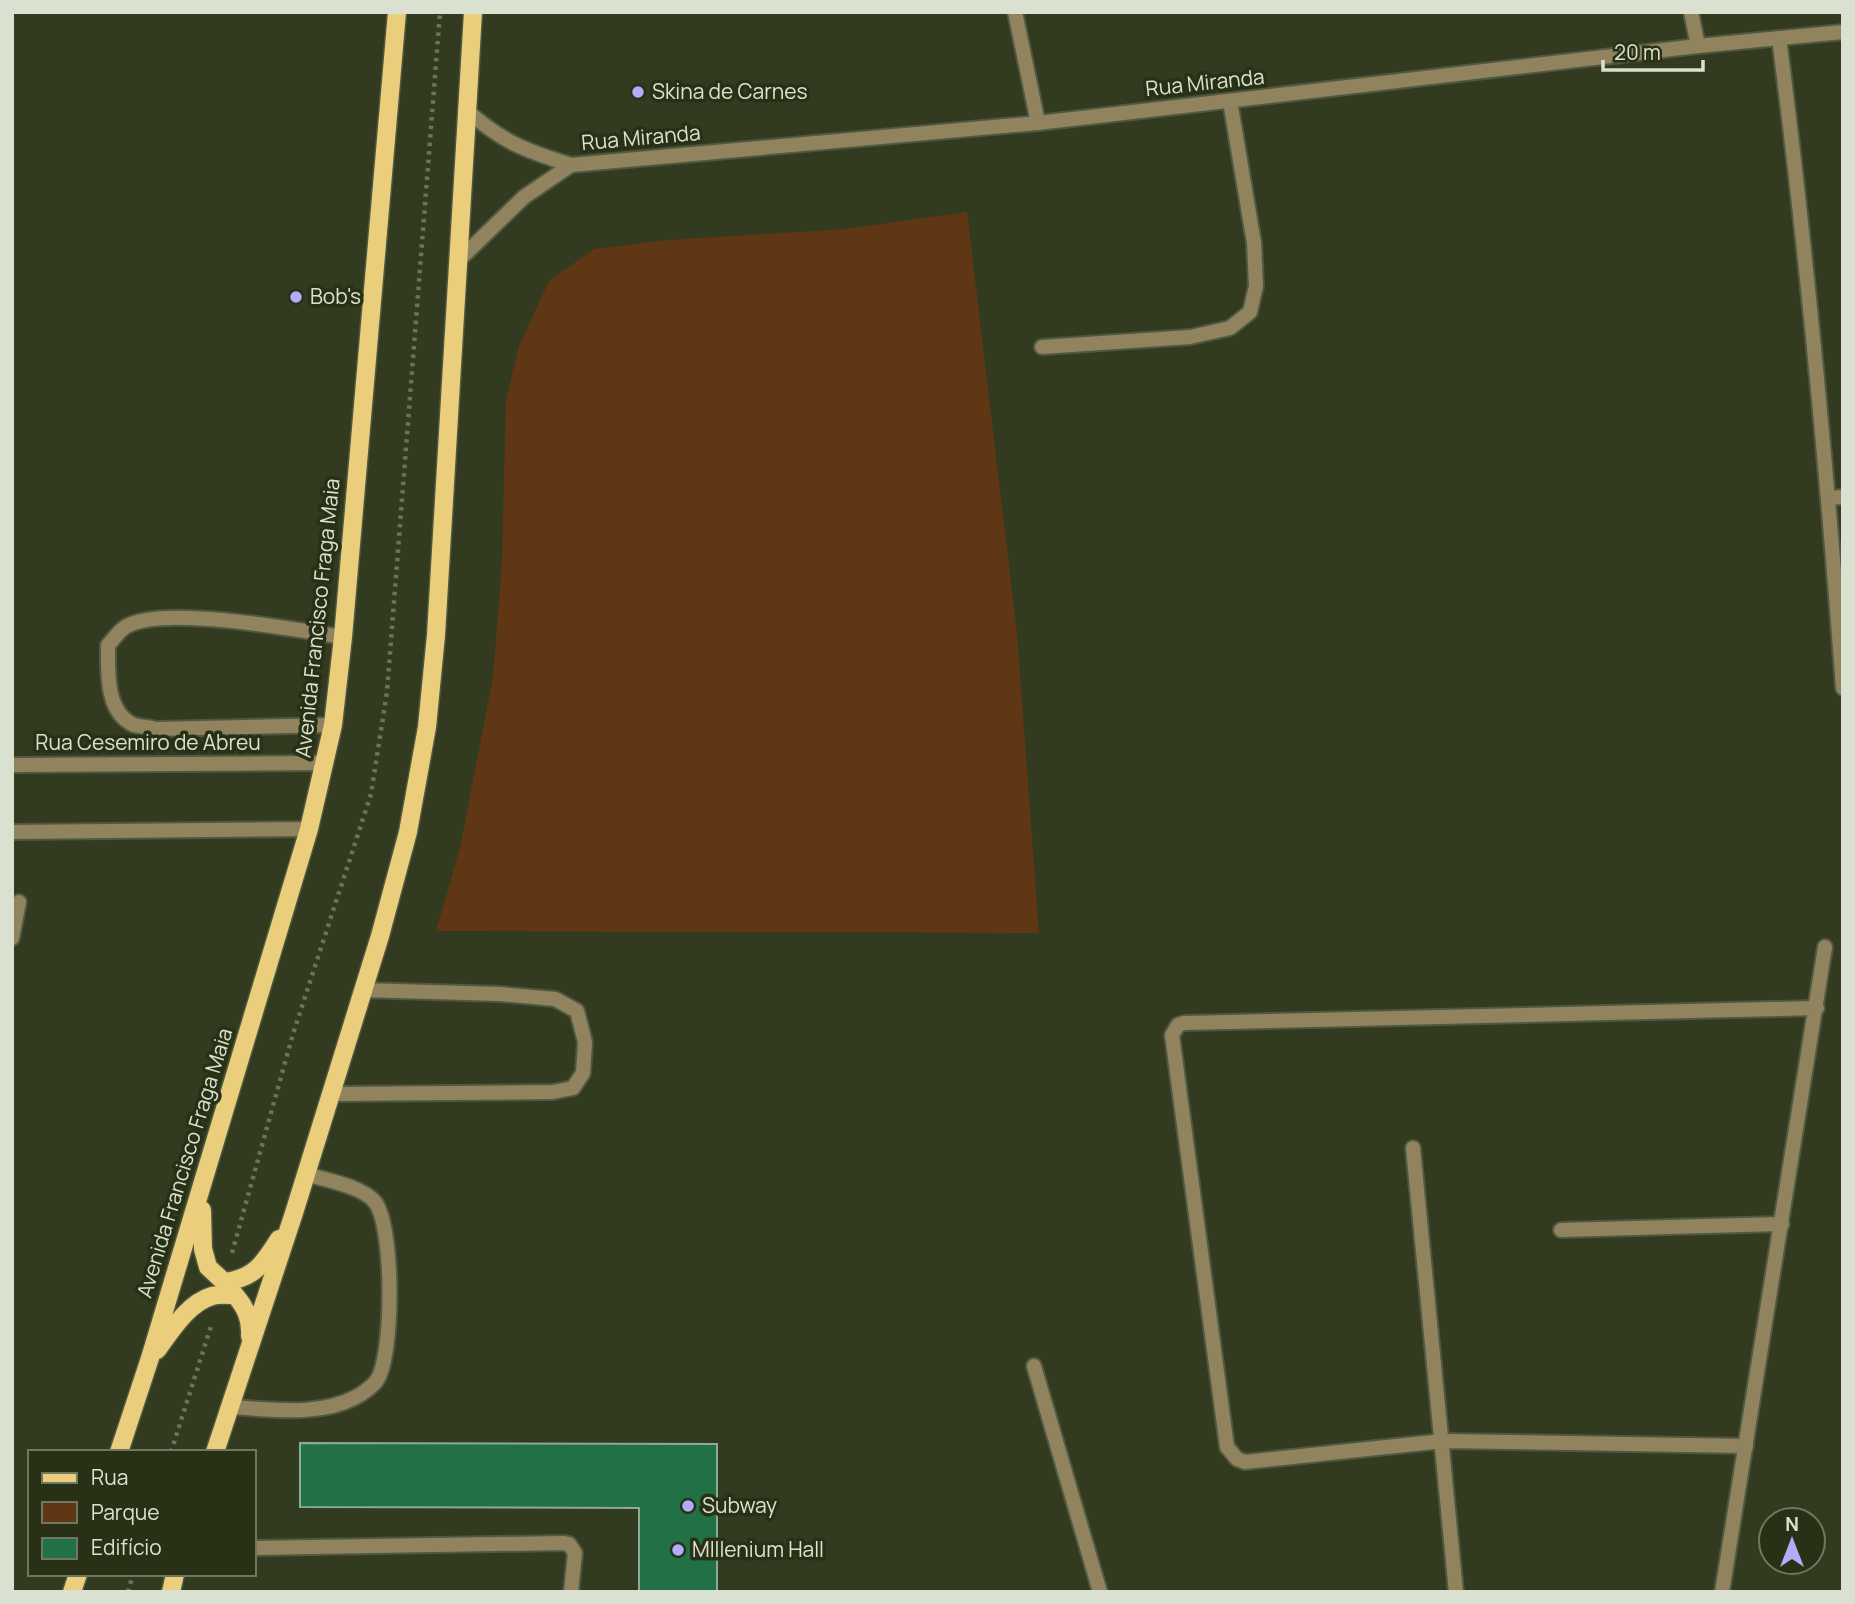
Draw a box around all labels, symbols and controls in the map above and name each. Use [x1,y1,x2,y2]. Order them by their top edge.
scale bar [1603,28,1703,72]
text: 20 m [1614,38,1661,66]
street label: Rua Miranda [1144,62,1266,102]
place label: Skina de Carnes [652,77,808,105]
marker: Skina de Carnes [630,84,646,100]
street label: Rua Miranda [580,118,702,156]
place label: Bob's [310,282,361,310]
marker: Bob's [288,289,304,305]
street label: Avenida Francisco Fraga Maia [288,477,346,759]
street label: Rua Cesemiro de Abreu [35,728,261,756]
street label: Avenida Francisco Fraga Maia [130,1024,238,1301]
legend [28,1450,256,1576]
text: Rua [91,1463,128,1491]
place label: Subway [702,1491,777,1519]
text: Parque [91,1498,160,1526]
marker: Subway [680,1498,696,1514]
north arrow [1757,1506,1827,1576]
text: N [1785,1511,1799,1537]
text: Edifício [91,1533,162,1561]
place label: MIllenium Hall [692,1535,824,1563]
marker: MIllenium Hall [670,1542,686,1558]

